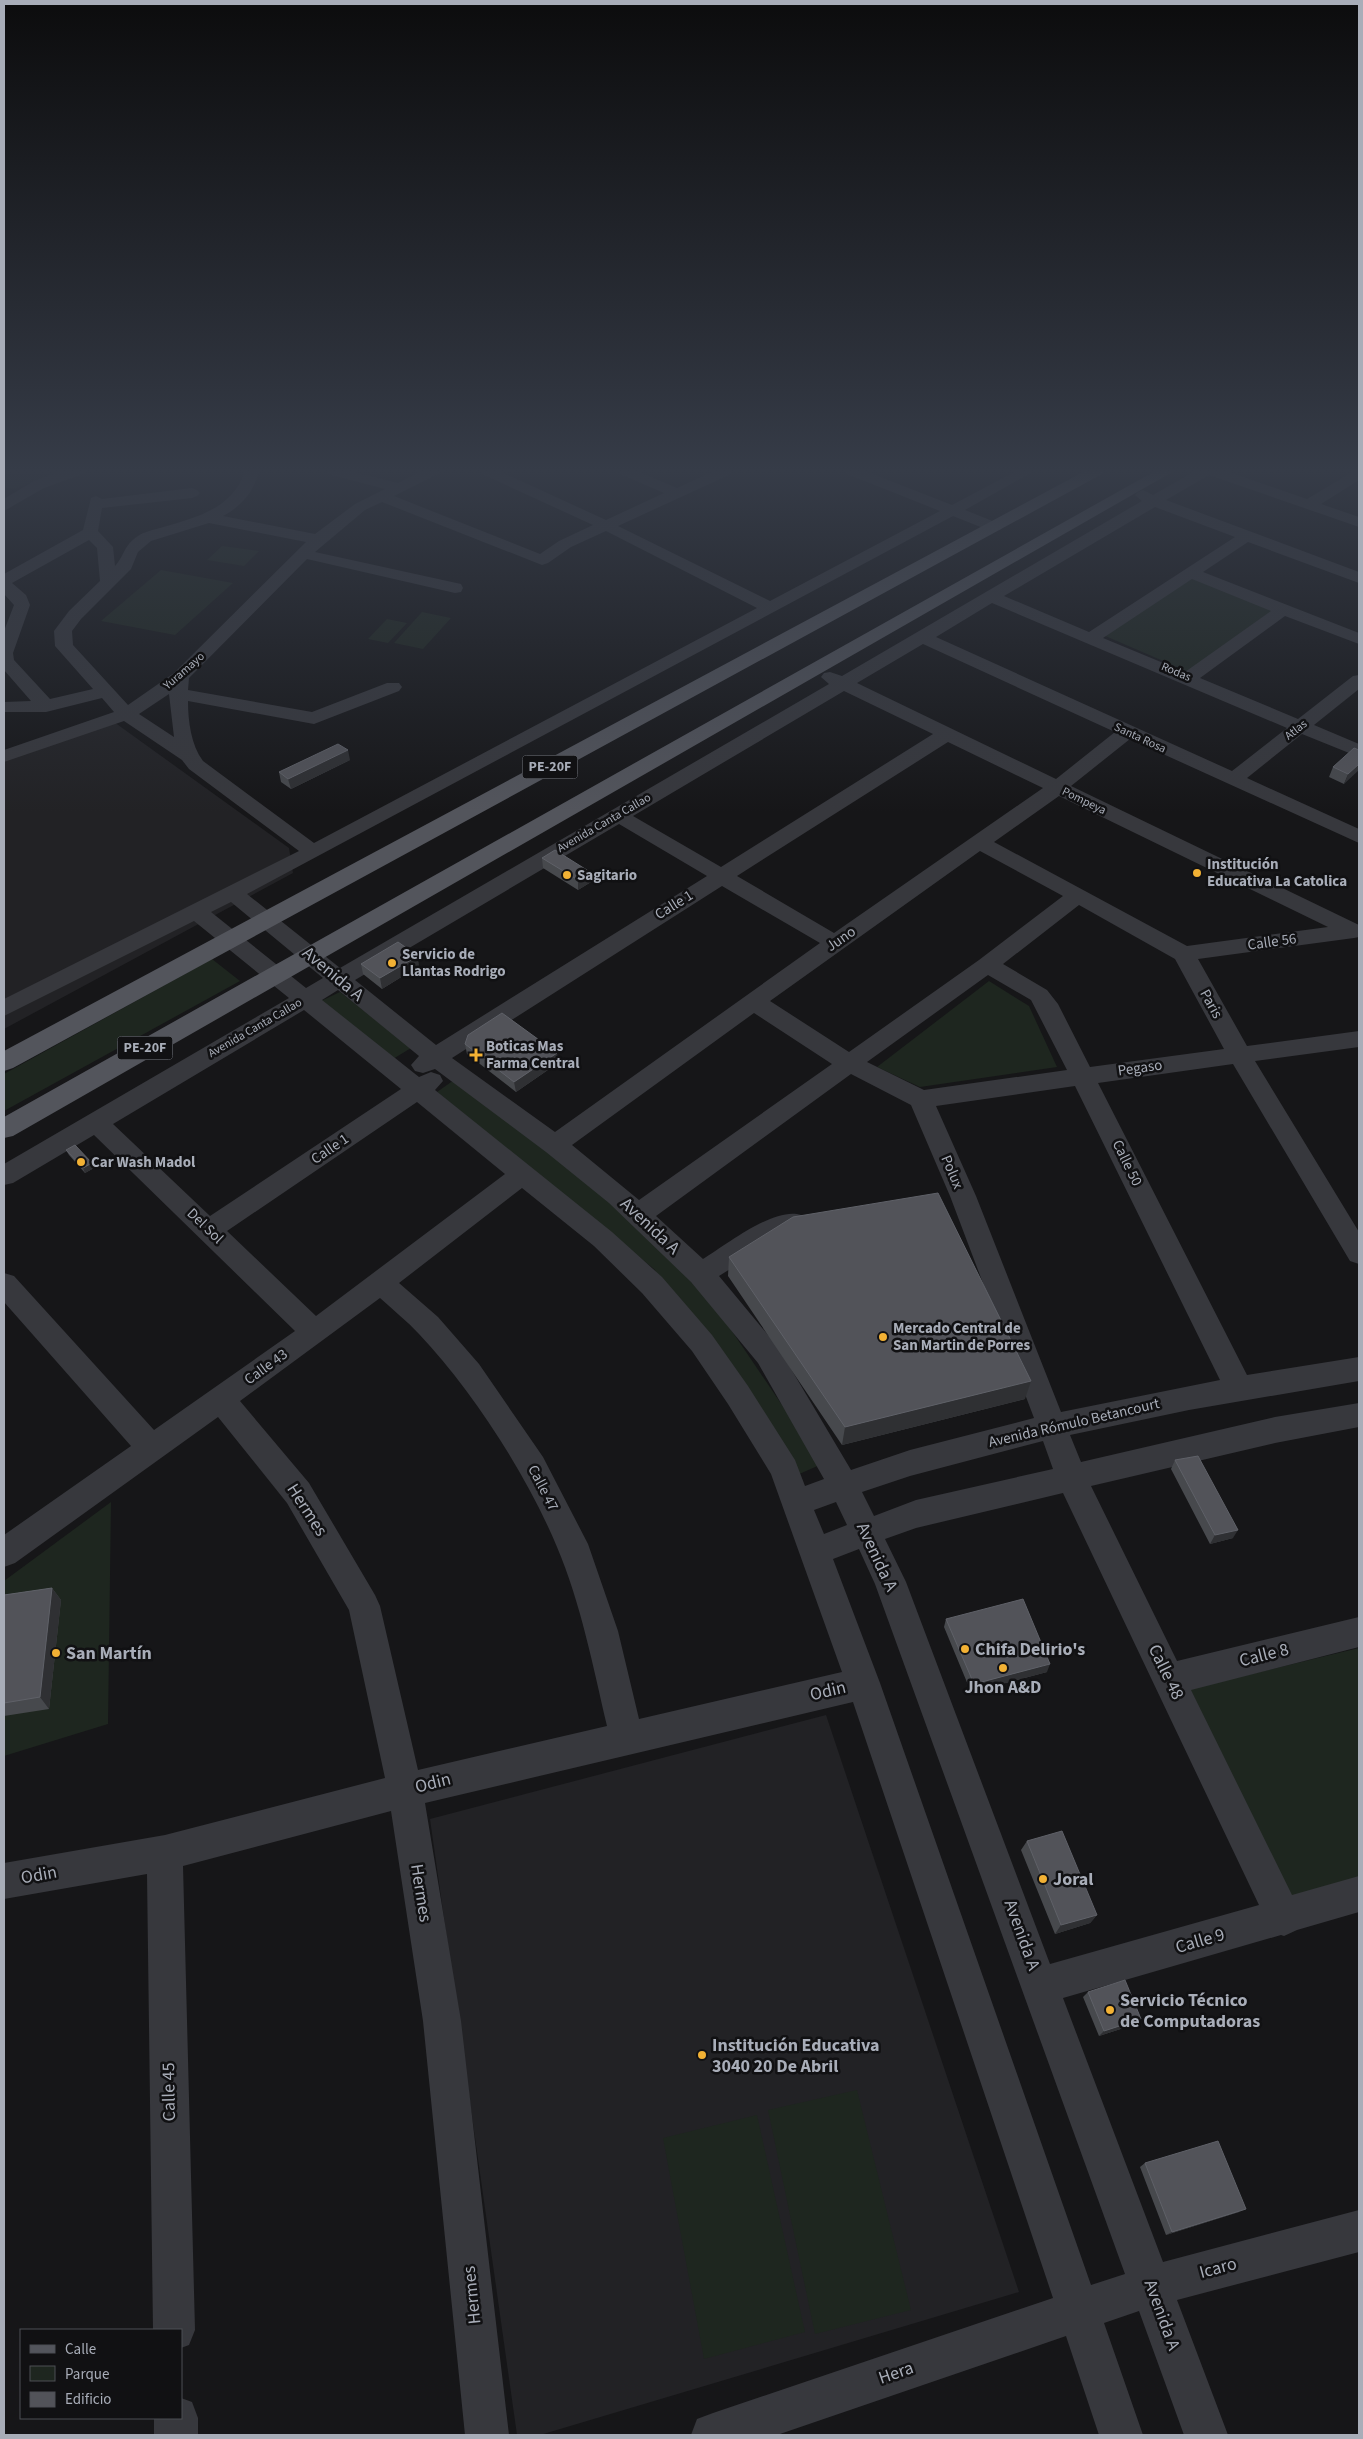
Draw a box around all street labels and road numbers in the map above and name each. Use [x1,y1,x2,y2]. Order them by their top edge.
street label: Yuramayo [159,648,208,694]
street label: Rodas [1158,658,1194,686]
street label: Atlas [1281,716,1311,744]
street label: Santa Rosa [1111,719,1169,757]
road number: PE-20F [522,756,578,779]
street label: Pompeya [1059,783,1109,819]
street label: Avenida Canta Callao [554,789,654,857]
street label: Calle 1 [651,885,697,925]
street label: Juno [822,921,860,957]
street label: Calle 56 [1246,928,1298,956]
street label: Avenida A [297,941,369,1007]
street label: Paris [1194,986,1228,1022]
street label: Avenida Canta Callao [205,994,305,1062]
road number: PE-20F [118,1036,172,1060]
street label: Pegaso [1116,1054,1164,1082]
street label: Calle 1 [307,1129,353,1169]
street label: Calle 50 [1107,1136,1147,1190]
street label: Polux [936,1152,969,1192]
street label: Avenida A [615,1192,686,1260]
street label: Del Sol [182,1203,228,1249]
street label: Calle 43 [240,1344,292,1390]
street label: Avenida Rómulo Betancourt [986,1393,1162,1453]
street label: Calle 47 [522,1461,564,1515]
street label: Hermes [281,1479,333,1541]
street label: Avenida A [850,1518,904,1596]
street label: Calle 8 [1237,1637,1291,1673]
street label: Calle 48 [1142,1640,1190,1704]
street label: Odin [808,1675,848,1707]
street label: Odin [412,1766,454,1800]
street label: Odin [19,1860,59,1890]
street label: Hermes [404,1862,438,1924]
street label: Avenida A [998,1896,1046,1974]
street label: Calle 9 [1173,1922,1228,1960]
street label: Calle 45 [156,2062,182,2122]
street label: Icaro [1197,2251,1239,2285]
street label: Hermes [457,2265,487,2325]
street label: Avenida A [1138,2276,1186,2354]
street label: Hera [875,2355,917,2391]

